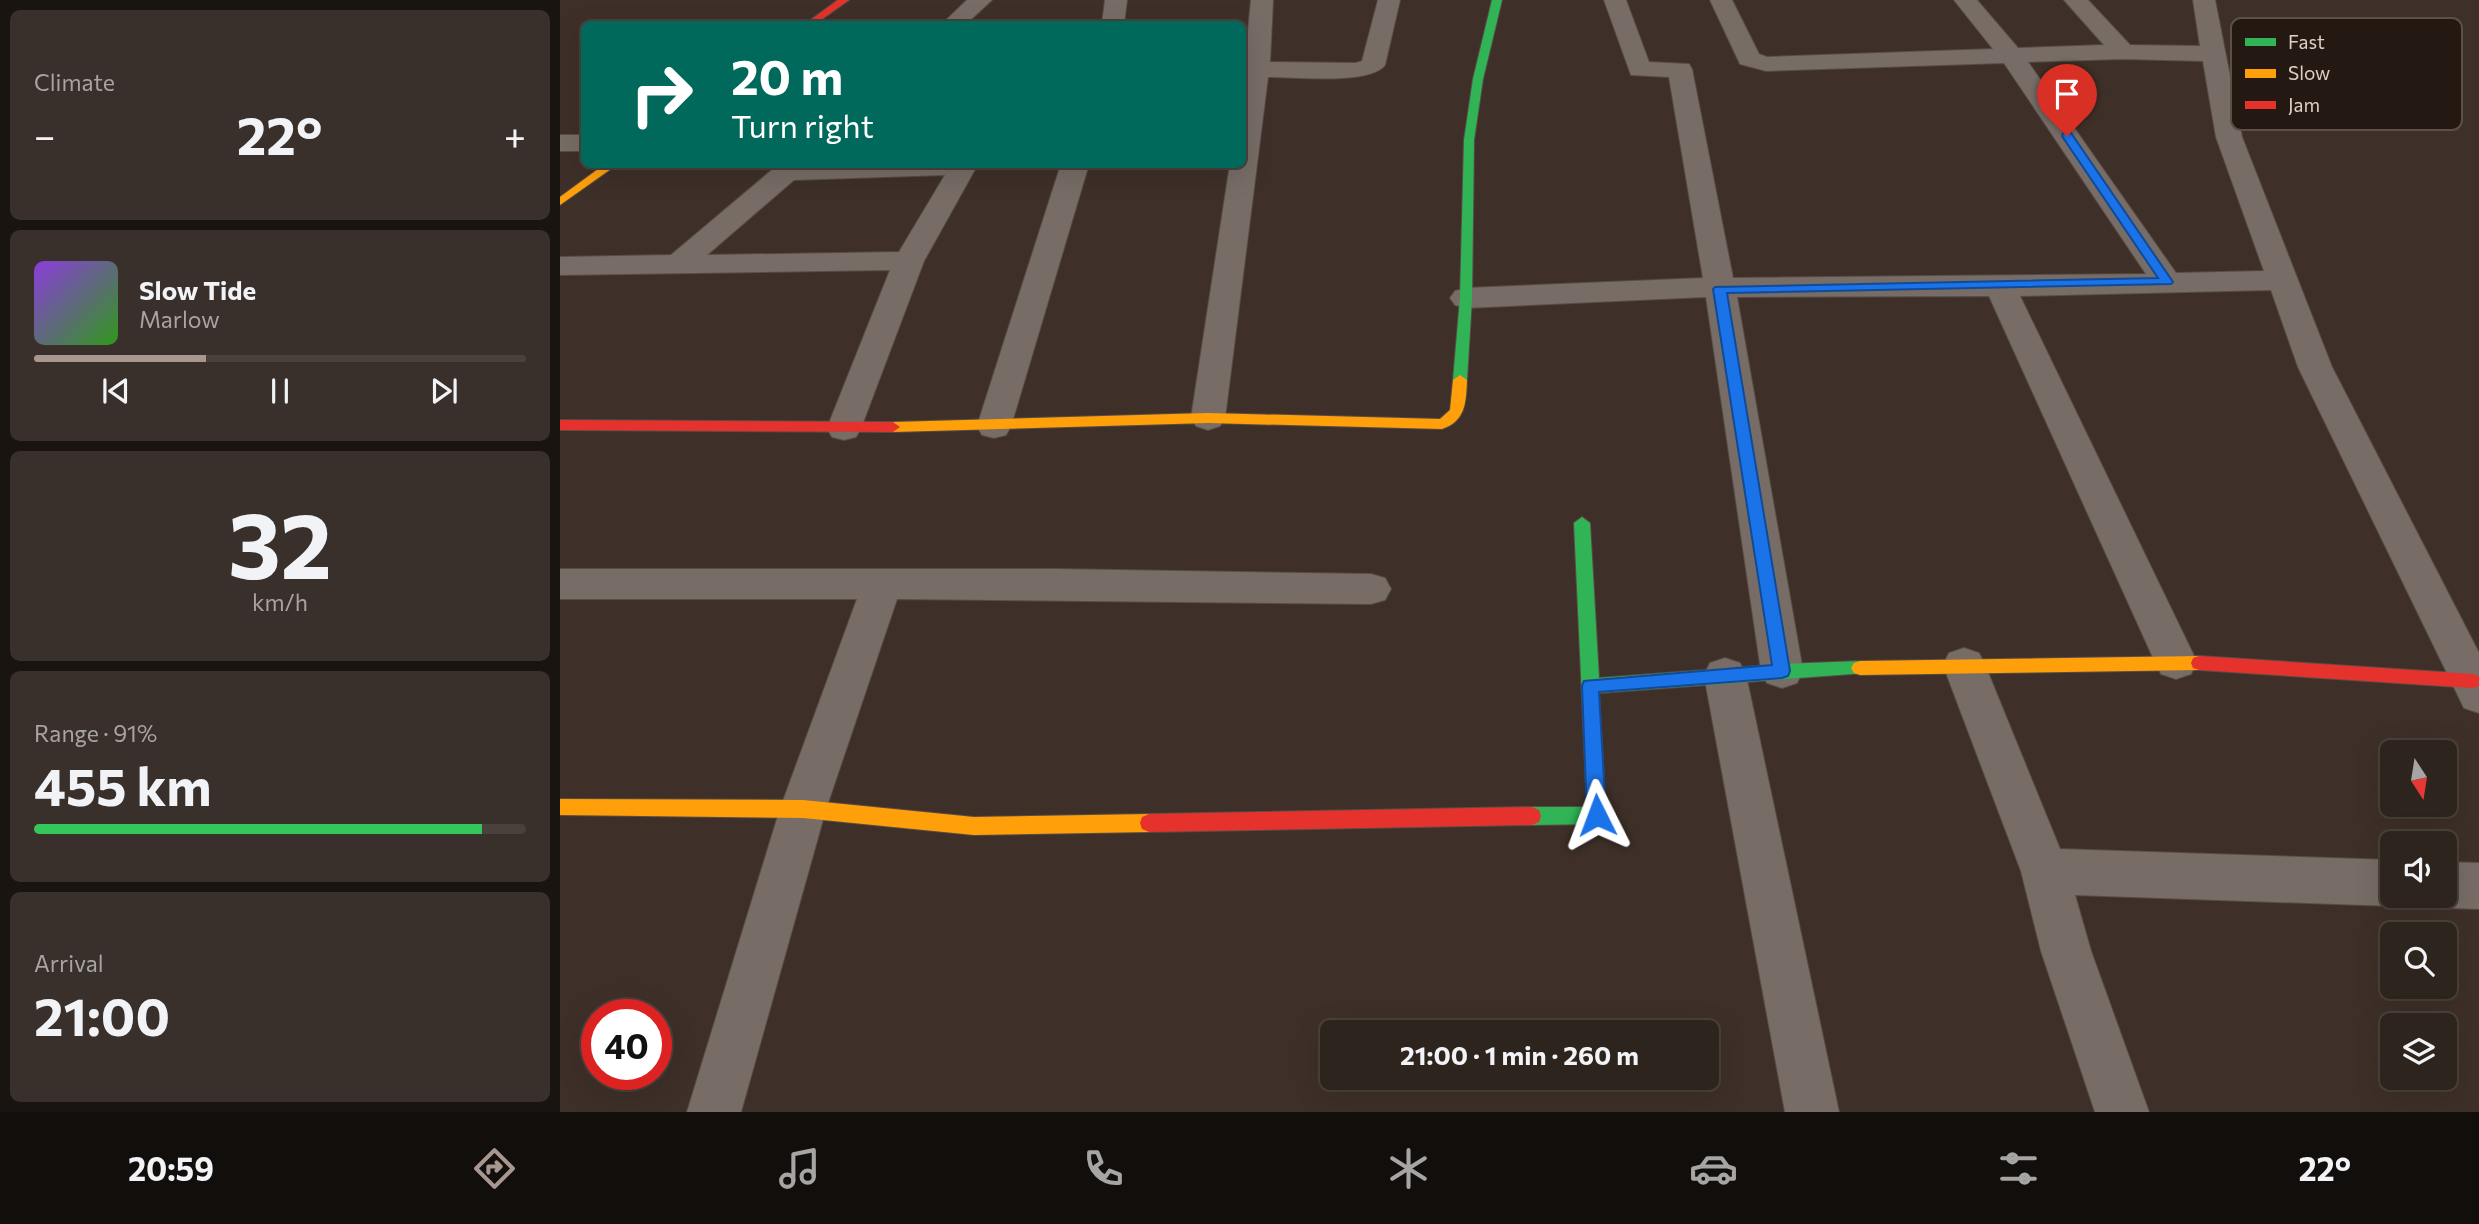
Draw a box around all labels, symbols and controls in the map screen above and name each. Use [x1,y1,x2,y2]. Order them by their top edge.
legend [2231,18,2462,130]
text: Fast [2288,30,2325,53]
text: 20 m [731,45,843,105]
icon: right [616,49,707,140]
text: Slow [2288,61,2330,84]
pin [2037,64,2097,136]
text: Climate [34,68,115,96]
icon: arrive [2048,75,2086,113]
text: Jam [2288,93,2320,116]
text: 22° [237,102,322,166]
text: Turn right [731,105,874,145]
text: − [34,111,56,158]
text: + [504,111,526,158]
text: Slow Tide [139,274,256,305]
text: Marlow [139,305,220,333]
icon: previous [97,372,135,410]
icon: pause [261,372,299,410]
icon: next [425,372,463,410]
text: 32 [228,486,332,598]
text: km/h [252,588,308,616]
text: Range · 91% [34,719,157,747]
north arrow [2380,740,2457,817]
map controls [2380,740,2457,1090]
text: 455 km [34,753,212,817]
position arrow [1560,778,1634,852]
button: sound [2380,831,2457,908]
button: search [2380,922,2457,999]
text: Arrival [34,949,104,977]
text: 21:00 [34,983,170,1047]
speed limit sign: 40 [581,999,672,1090]
button: layers [2380,1013,2457,1090]
text: 21:00 · 1 min · 260 m [1400,1039,1639,1070]
icon: directions [470,1144,519,1193]
icon: music [775,1144,824,1193]
icon: phone [1079,1144,1128,1193]
icon: climate [1384,1144,1433,1193]
icon: car [1689,1144,1738,1193]
icon: filters [1994,1144,2043,1193]
text: 20:59 [128,1148,214,1188]
text: 22° [2298,1148,2351,1188]

